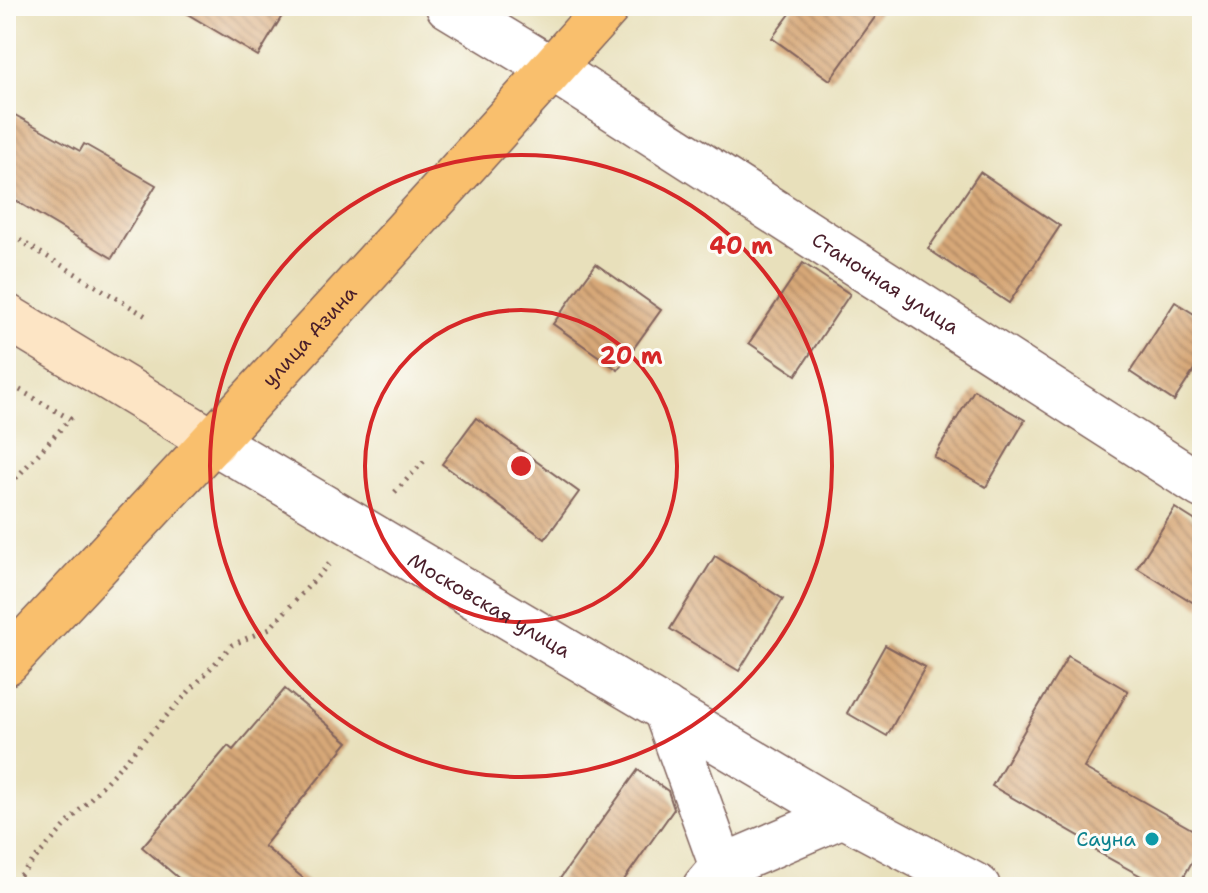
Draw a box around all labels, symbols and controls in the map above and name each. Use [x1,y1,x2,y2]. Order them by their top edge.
street label: Станочная улица [807,226,965,340]
text: 40 m [709,230,773,262]
street label: улица Азина [256,280,363,392]
text: 20 m [599,340,663,372]
centre of rings [507,452,535,480]
street label: Московская улица [403,547,576,664]
place label: Сауна [1076,826,1137,852]
marker: Сауна [1143,830,1161,848]

